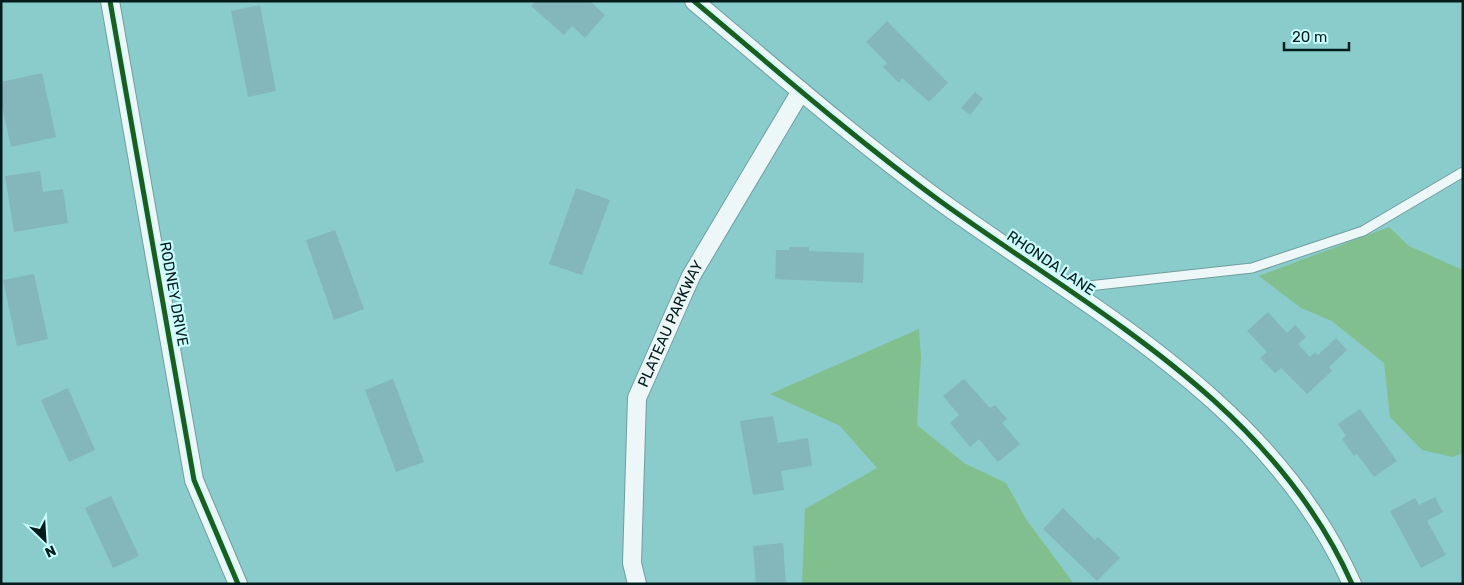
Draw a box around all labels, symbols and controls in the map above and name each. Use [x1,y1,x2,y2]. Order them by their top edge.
scale bar [1284,20,1349,52]
text: 20 m [1292,28,1327,46]
street label: RHONDA LANE [1003,227,1099,299]
street label: RODNEY DRIVE [156,240,192,348]
street label: PLATEAU PARKWAY [634,257,707,390]
north arrow [20,515,70,565]
text: N [42,541,58,561]

